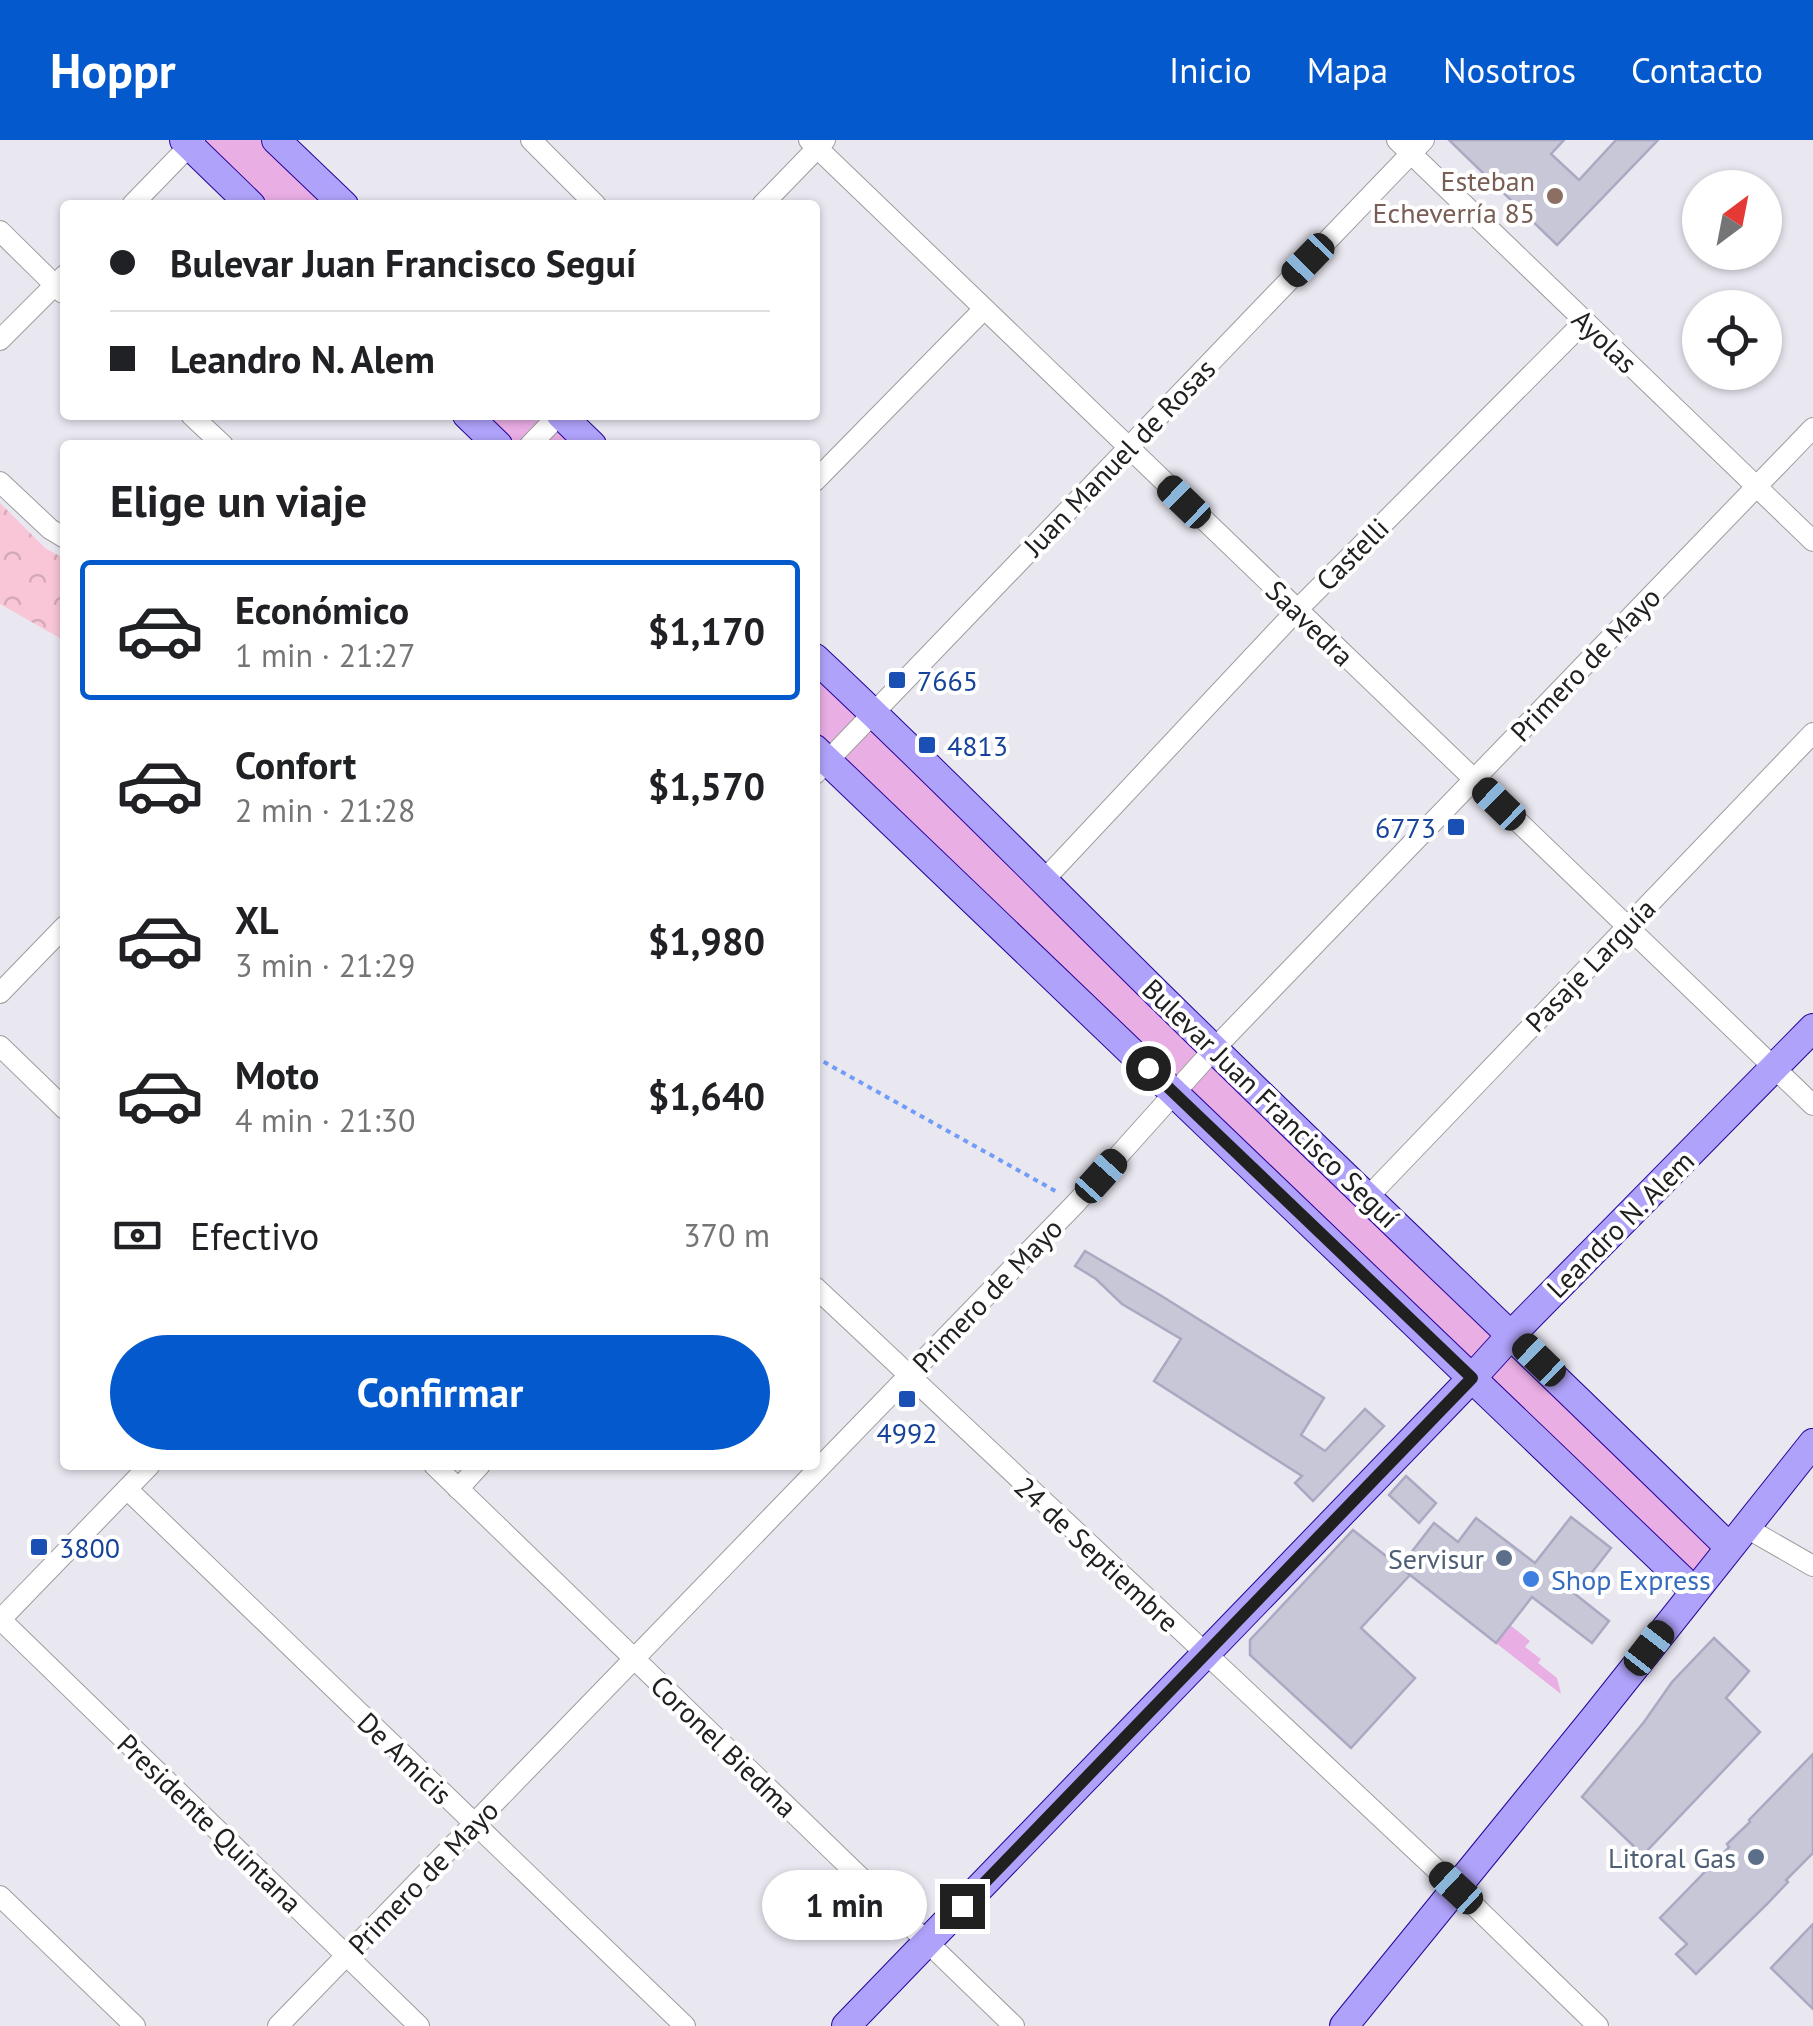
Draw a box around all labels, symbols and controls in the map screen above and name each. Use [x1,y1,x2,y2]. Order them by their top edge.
text: Hoppr [50,39,176,101]
text: Inicio [1169,47,1252,93]
text: Mapa [1307,47,1388,93]
text: Nosotros [1443,47,1576,93]
text: Contacto [1631,47,1763,93]
place label: Esteban Echeverría 85 [1373,162,1535,231]
north arrow [1682,170,1782,270]
map controls [1682,170,1782,390]
marker: Esteban Echeverría 85 [1544,185,1566,207]
car [1276,228,1340,292]
text: Bulevar Juan Francisco Seguí [170,238,636,287]
button: locate [1682,290,1782,390]
street label: Ayolas [1564,301,1646,381]
text: Leandro N. Alem [170,334,435,383]
street label: Juan Manuel de Rosas [1014,350,1223,564]
car [1152,470,1216,534]
text: Elige un viaje [110,471,367,529]
street label: Castelli [1308,510,1396,598]
street label: Saavedra [1258,572,1362,674]
street label: Primero de Mayo [1502,579,1668,749]
icon: car [115,585,205,675]
text: Económico [235,585,409,634]
text: $1,170 [648,606,765,655]
text: 1 min · 21:27 [235,634,415,676]
place label: 7665 [917,662,978,699]
marker: 7665 [886,669,908,691]
place label: 4813 [947,727,1008,764]
marker: 4813 [916,734,938,756]
icon: car [115,740,205,830]
text: Confort [235,740,356,789]
text: $1,570 [648,761,765,810]
car [1467,772,1531,836]
text: 2 min · 21:28 [235,789,415,831]
place label: 6773 [1375,809,1436,846]
marker: 6773 [1445,816,1467,838]
street label: Pasaje Larguía [1517,890,1663,1040]
icon: car [115,895,205,985]
text: XL [235,895,279,944]
text: $1,980 [648,916,765,965]
text: 3 min · 21:29 [235,944,415,986]
street label: Bulevar Juan Francisco Seguí [1135,970,1407,1236]
route start [1126,1046,1171,1091]
icon: car [115,1050,205,1140]
text: Moto [235,1050,319,1099]
text: $1,640 [648,1071,765,1120]
text: 4 min · 21:30 [235,1099,415,1141]
street label: Leandro N. Alem [1538,1142,1702,1306]
car [1070,1144,1132,1208]
icon: cash [110,1208,165,1263]
street label: Primero de Mayo [904,1210,1070,1380]
text: Efectivo [190,1211,319,1260]
text: 370 m [683,1214,770,1256]
car [1507,1328,1571,1392]
button: Confirmar [110,1335,770,1450]
marker: 4992 [896,1388,918,1410]
place label: 4992 [876,1414,938,1451]
street label: 24 de Septiembre [1007,1468,1187,1640]
place label: 3800 [59,1529,120,1566]
marker: 3800 [28,1536,50,1558]
place label: Servisur [1388,1540,1484,1577]
marker: Servisur [1493,1547,1515,1569]
place label: Shop Express [1551,1561,1711,1598]
marker: Shop Express [1520,1568,1542,1590]
car [1619,1615,1679,1681]
street label: Coronel Biedma [643,1667,805,1825]
street label: De Amicis [350,1704,460,1812]
street label: Presidente Quintana [110,1725,310,1921]
street label: Primero de Mayo [340,1792,506,1962]
place label: Litoral Gas [1608,1839,1736,1876]
marker: Litoral Gas [1745,1846,1767,1868]
car [1424,1857,1488,1919]
callout: 1 min [762,1871,927,1941]
text: 1 min [805,1884,884,1926]
route end [940,1884,985,1929]

